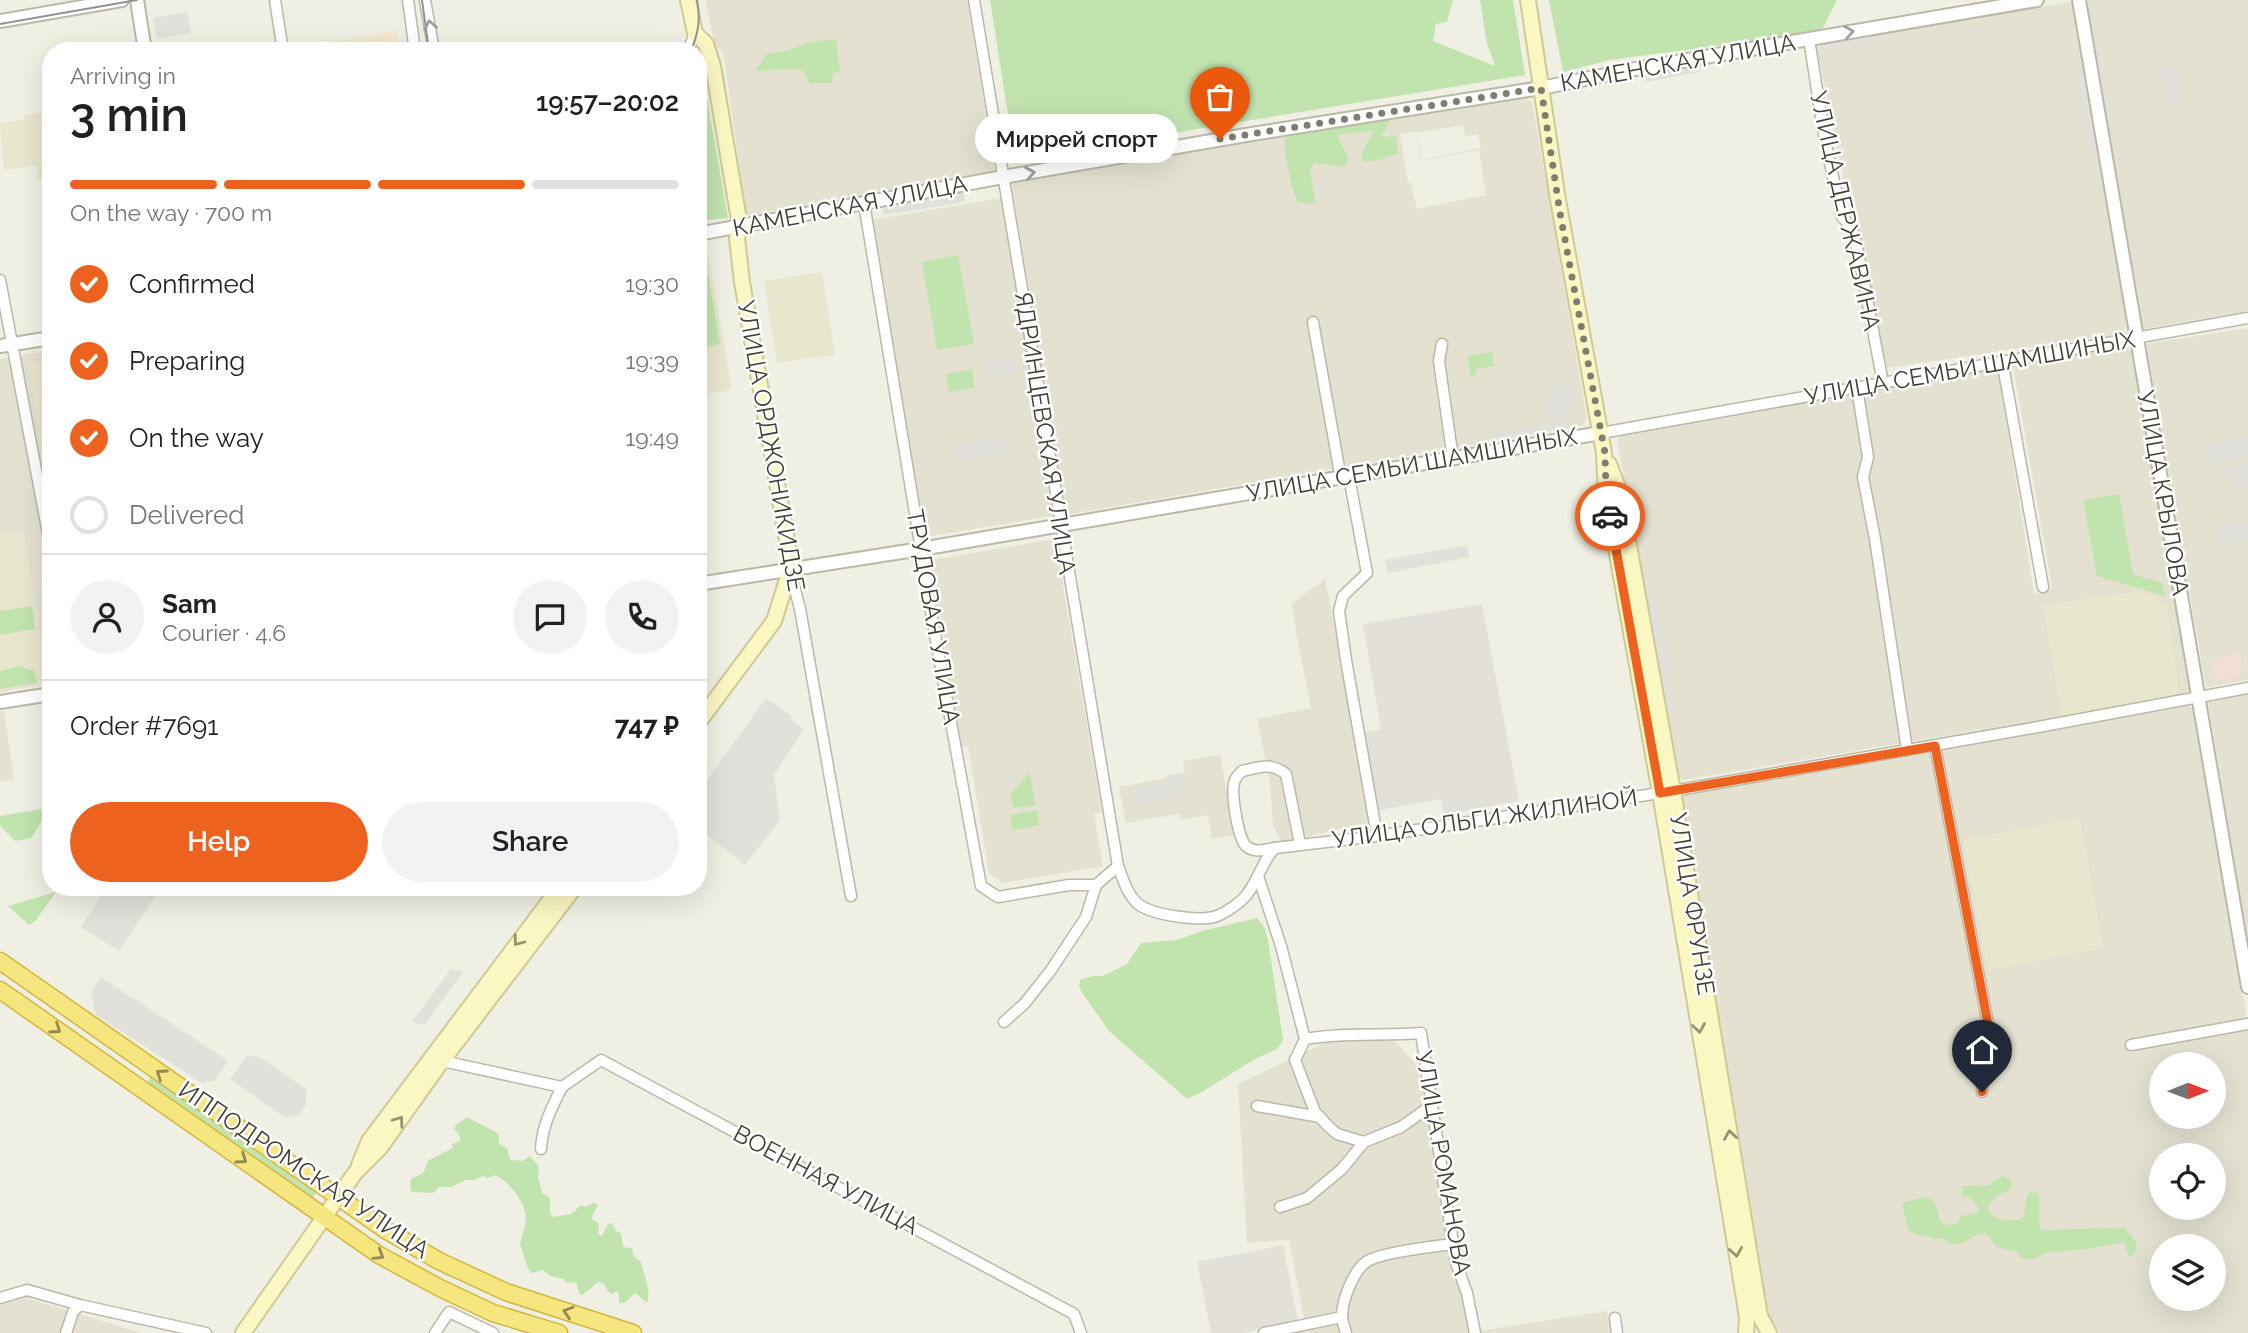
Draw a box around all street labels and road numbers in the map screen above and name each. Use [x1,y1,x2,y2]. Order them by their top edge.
street label: КАМЕНСКАЯ УЛИЦА [1558,28,1798,97]
street label: УЛИЦА ДЕРЖАВИНА [1804,88,1887,333]
street label: КАМЕНСКАЯ УЛИЦА [730,169,970,242]
street label: ЯДРИНЦЕВСКАЯ УЛИЦА [1009,289,1082,576]
street label: УЛИЦА ОРДЖОНИКИДЗЕ [732,298,811,594]
street label: УЛИЦА СЕМЬИ ШАМШИНЫХ [1802,324,2138,411]
street label: УЛИЦА КРЫЛОВА [2131,388,2196,598]
street label: УЛИЦА СЕМЬИ ШАМШИНЫХ [1244,421,1580,508]
street label: ТРУДОВАЯ УЛИЦА [900,507,967,727]
street label: УЛИЦА ОЛЬГИ ЖИЛИНОЙ [1330,783,1639,854]
street label: УЛИЦА ФРУНЗЕ [1664,811,1721,997]
street label: УЛИЦА РОМАНОВА [1409,1048,1478,1277]
street label: ИППОДРОМСКАЯ УЛИЦА [173,1075,435,1264]
street label: ВОЕННАЯ УЛИЦА [728,1118,924,1241]

